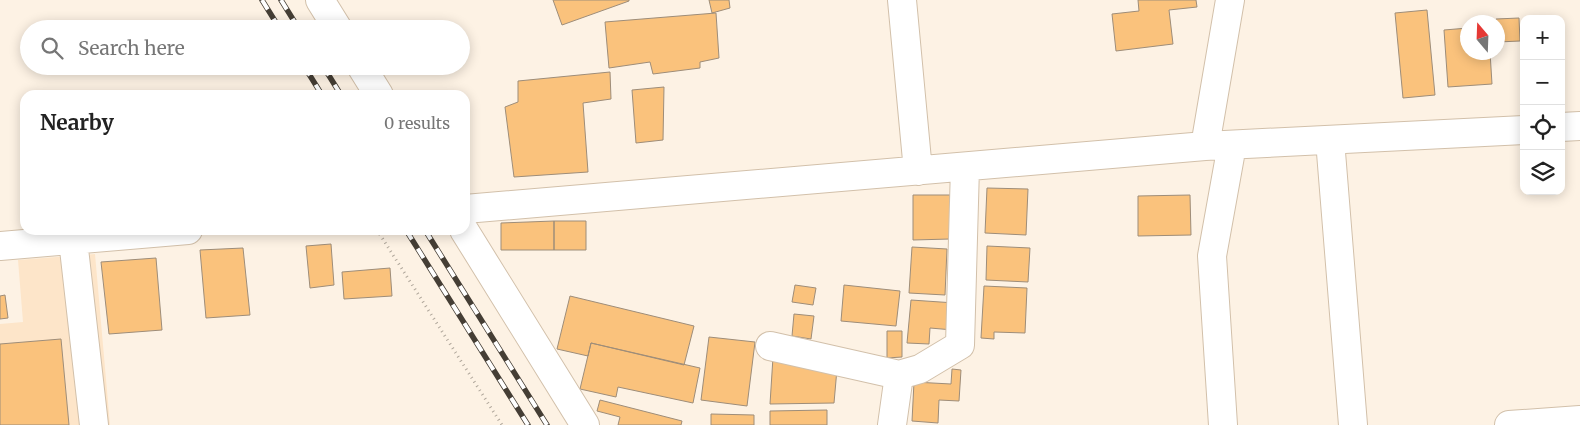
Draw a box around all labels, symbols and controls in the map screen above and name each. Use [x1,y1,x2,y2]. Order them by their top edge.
north arrow [1460,15,1505,60]
map controls [1520,15,1565,195]
button: + [1520,15,1565,60]
search box [20,20,470,75]
icon: search [38,34,66,62]
text: Search here [78,36,185,60]
button: − [1520,60,1565,105]
button: locate [1520,105,1565,150]
text: Nearby [40,109,114,136]
text: 0 results [384,113,450,133]
button: layers [1520,150,1565,195]

